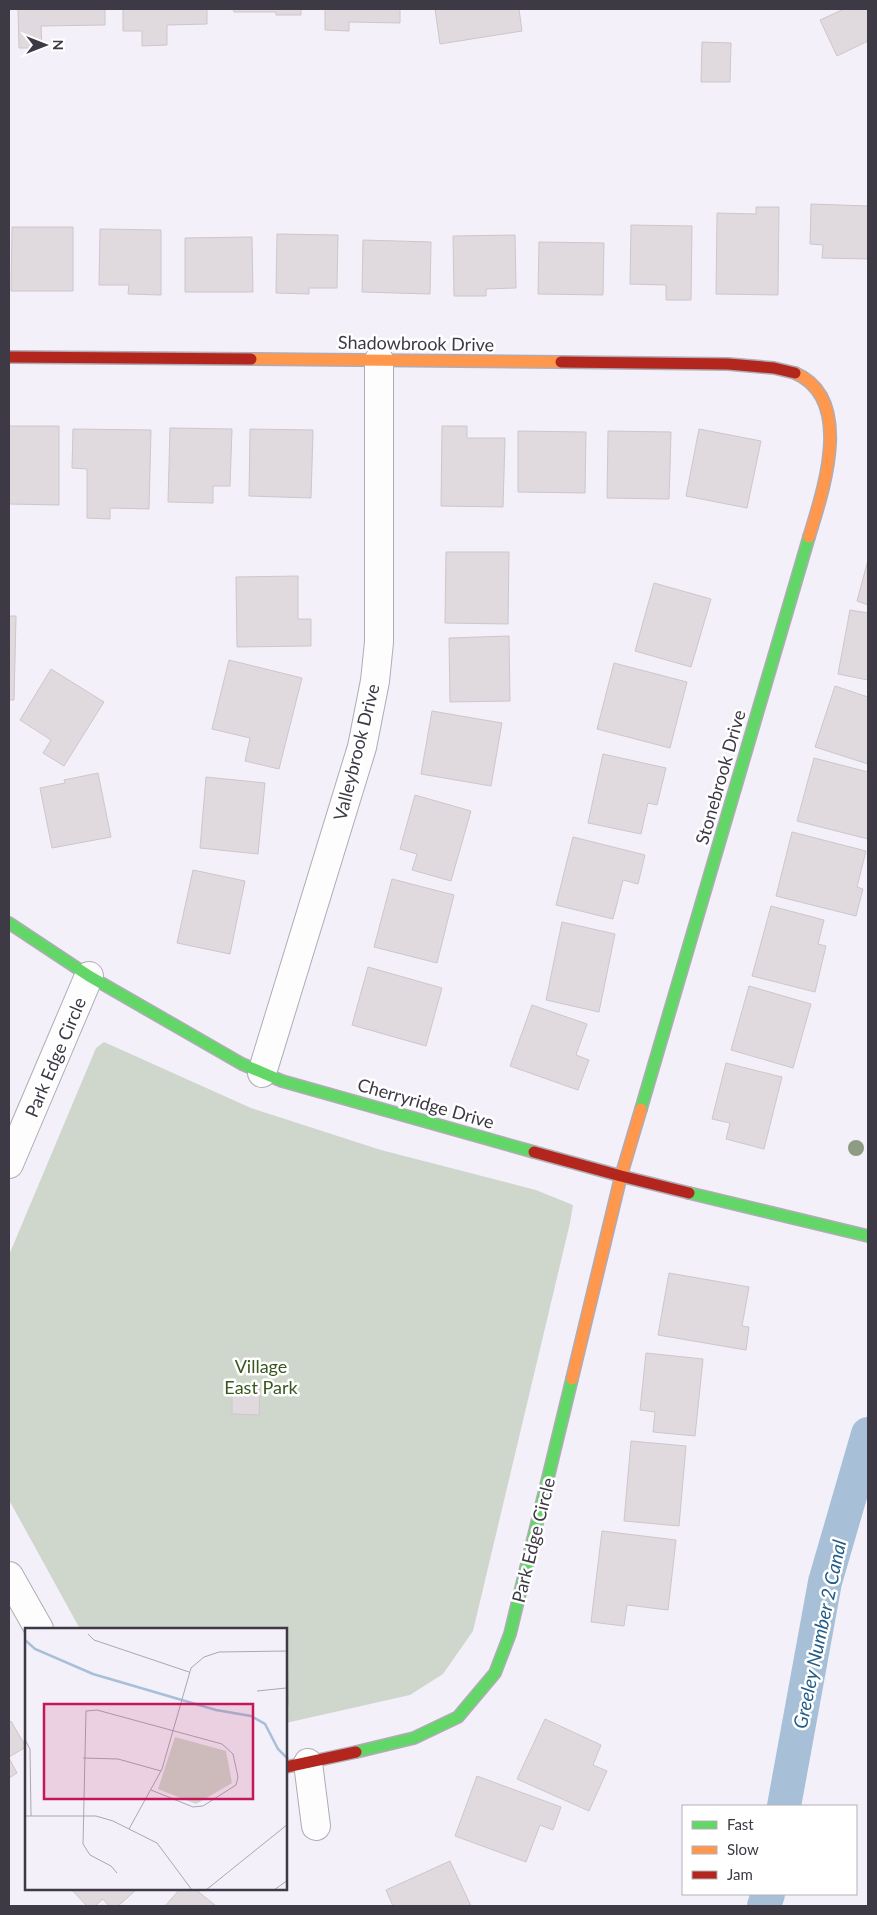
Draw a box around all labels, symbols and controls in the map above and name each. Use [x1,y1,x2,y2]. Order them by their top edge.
north arrow [20,20,70,70]
text: N [50,40,67,50]
street label: Shadowbrook Drive [338,331,494,355]
street label: Valleybrook Drive [328,681,384,823]
street label: Stonebrook Drive [690,707,750,847]
street label: Park Edge Circle [20,994,90,1120]
street label: Cherryridge Drive [355,1073,497,1133]
park label: Village East Park [224,1355,298,1398]
street label: Park Edge Circle [507,1475,559,1605]
water label: Greeley Number 2 Canal [788,1538,850,1730]
inset map [25,1628,288,1890]
legend [682,1805,857,1895]
text: Fast [727,1815,754,1833]
text: Slow [727,1840,759,1858]
text: Jam [727,1865,753,1883]

